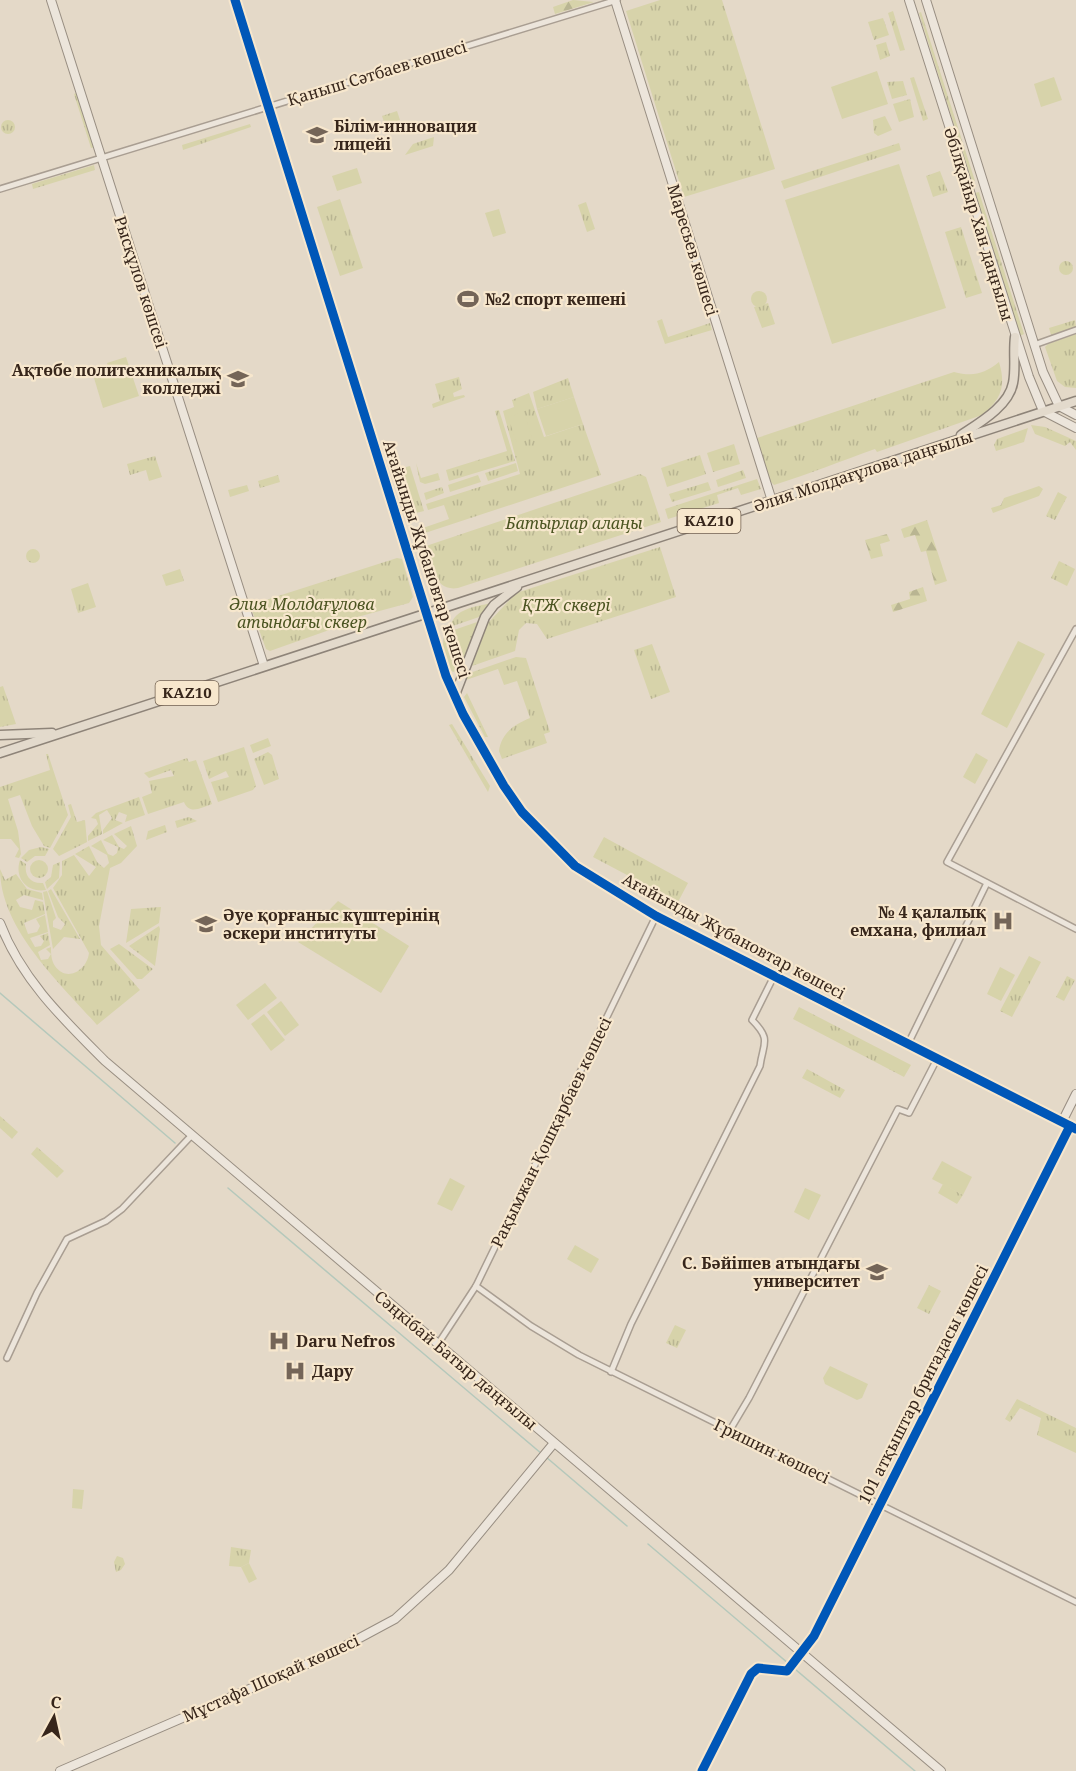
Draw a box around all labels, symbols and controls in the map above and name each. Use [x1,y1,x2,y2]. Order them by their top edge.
street label: Қаныш Сәтбаев көшесі [285,35,470,111]
place label: Білім-инновация лицейі [334,115,477,155]
school or university icon: Білім-инновация лицейі [305,123,329,147]
street label: Әбілқайыр Хан даңғылы [939,125,1019,323]
street label: Маресьев көшесі [662,181,724,319]
street label: Рысқұлов көшсеі [109,213,173,352]
sports icon: №2 спорт кешені [456,287,480,311]
place label: №2 спорт кешені [485,288,627,310]
place label: Ақтөбе политехникалық колледжі [12,359,221,399]
school or university icon: Ақтөбе политехникалық колледжі [226,367,250,391]
street label: Әлия Молдағұлова даңғылы [751,425,975,517]
street label: Ағайынды Жұбановтар көшесі [378,437,476,681]
road number: KAZ10 [678,509,740,533]
park label: Батырлар алаңы [505,512,642,534]
park label: Әлия Молдағұлова атындағы сквер [229,593,375,633]
park label: ҚТЖ сквері [521,594,611,616]
road number: KAZ10 [156,681,219,705]
street label: Ағайынды Жұбановтар көшесі [619,868,850,1004]
place label: № 4 қалалық емхана, филиал [850,901,986,941]
place label: Әуе қорғаныс күштерінің әскери институты [223,904,439,944]
hospital icon: № 4 қалалық емхана, филиал [991,909,1015,933]
school or university icon: Әуе қорғаныс күштерінің әскери институты [194,912,218,936]
street label: Рақымжан Қошқарбаев көшесі [485,1013,617,1251]
place label: С. Бәйішев атындағы университет [682,1252,860,1292]
street label: 101 атқыштар бригадасы көшесі [853,1260,993,1507]
school or university icon: С. Бәйішев атындағы университет [865,1260,889,1284]
street label: Сәңкібай Батыр даңғылы [370,1285,542,1435]
hospital icon: Daru Nefros [267,1329,291,1353]
place label: Daru Nefros [296,1330,396,1352]
hospital icon: Дару [283,1359,307,1383]
place label: Дару [312,1360,354,1382]
street label: Гришин көшесі [710,1413,834,1489]
street label: Мұстафа Шоқай көшесі [179,1629,363,1727]
north arrow [24,1687,84,1747]
text: С [49,1691,63,1714]

